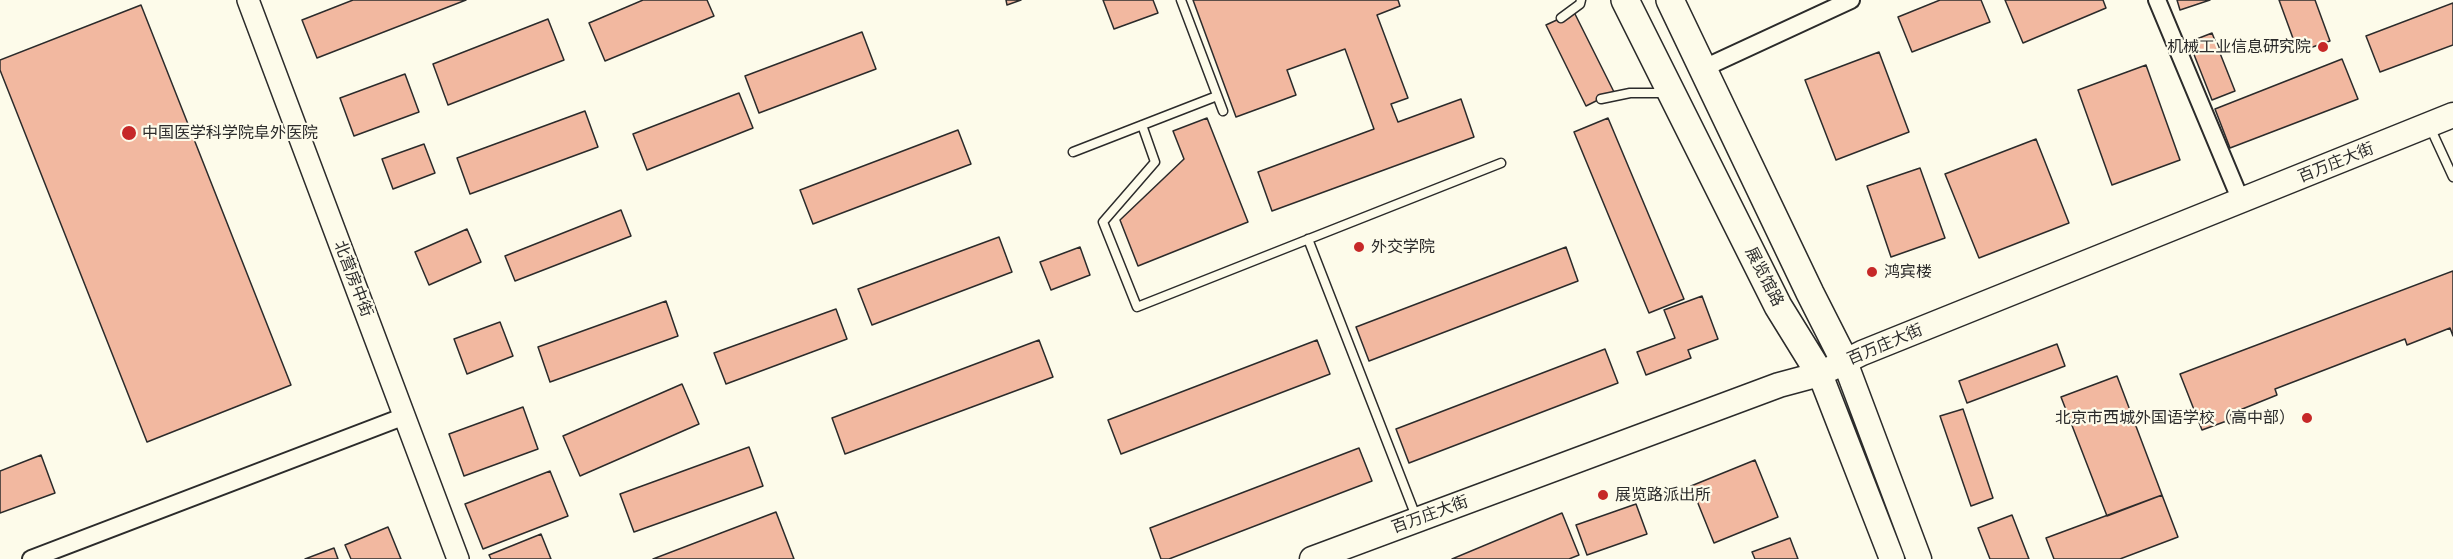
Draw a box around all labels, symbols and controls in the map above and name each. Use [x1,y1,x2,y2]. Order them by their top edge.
place label: 机械工业信息研究院 [2167,37,2311,57]
marker: 机械工业信息研究院 [2316,40,2330,54]
place label: 中国医学科学院阜外医院 [142,123,318,143]
marker: 中国医学科学院阜外医院 [120,124,138,142]
street label: 百万庄大街 [2295,139,2377,187]
place label: 外交学院 [1371,237,1435,257]
street label: 北营房中街 [330,238,376,320]
marker: 外交学院 [1352,240,1366,254]
street label: 展览馆路 [1741,244,1787,310]
place label: 鸿宾楼 [1884,262,1932,282]
marker: 鸿宾楼 [1865,265,1879,279]
street label: 百万庄大街 [1844,321,1926,369]
place label: 北京市西城外国语学校（高中部） [2055,408,2295,428]
marker: 北京市西城外国语学校（高中部） [2300,411,2314,425]
place label: 展览路派出所 [1615,485,1711,505]
marker: 展览路派出所 [1596,488,1610,502]
street label: 百万庄大街 [1389,492,1471,538]

